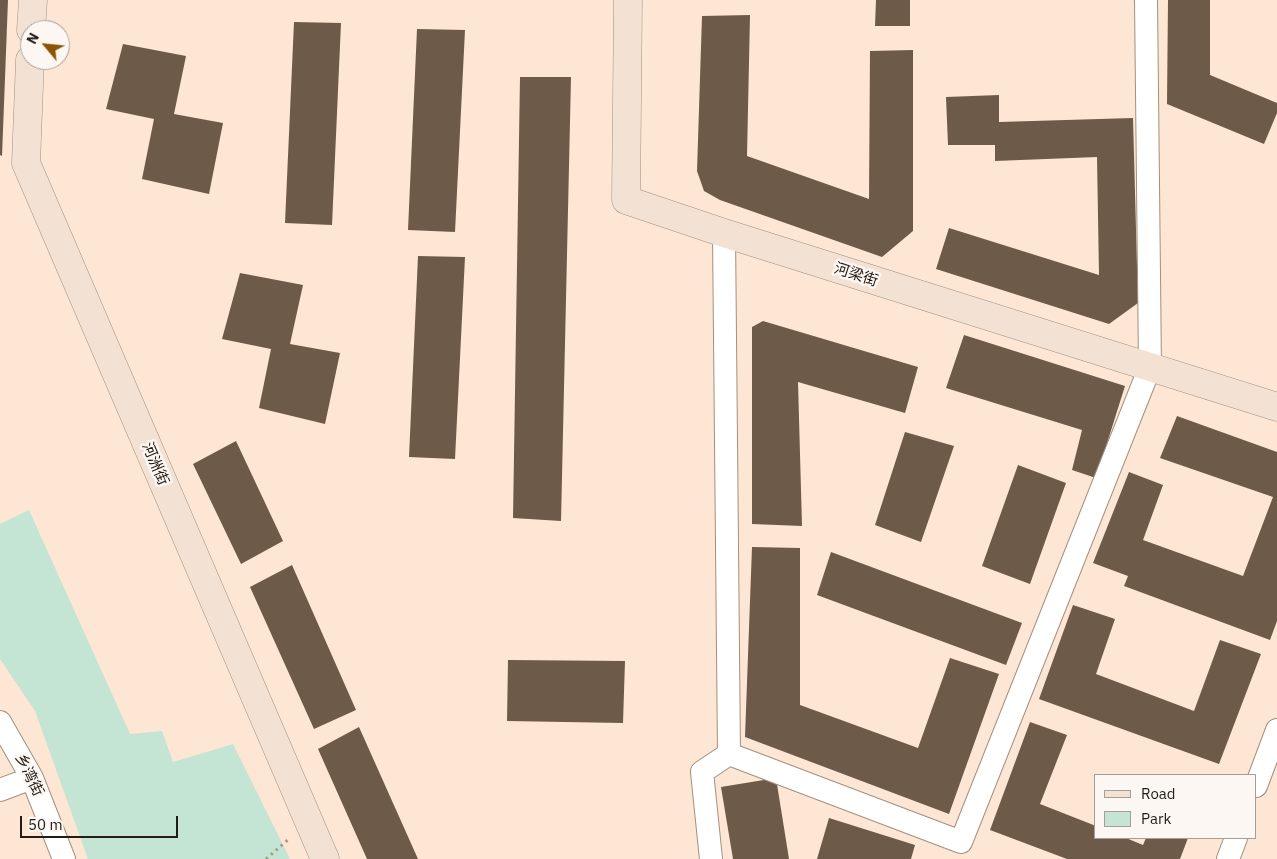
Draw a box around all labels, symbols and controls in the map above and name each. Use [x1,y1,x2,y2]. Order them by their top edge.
north arrow [20,20,70,70]
text: N [22,30,43,47]
street label: 河梁街 [832,259,880,291]
street label: 河洲街 [138,440,172,488]
street label: 乡湾街 [11,751,47,799]
legend [1094,774,1257,839]
text: Road [1141,784,1176,803]
scale bar [22,806,180,838]
text: Park [1141,809,1171,828]
text: 50 m [28,815,63,834]

